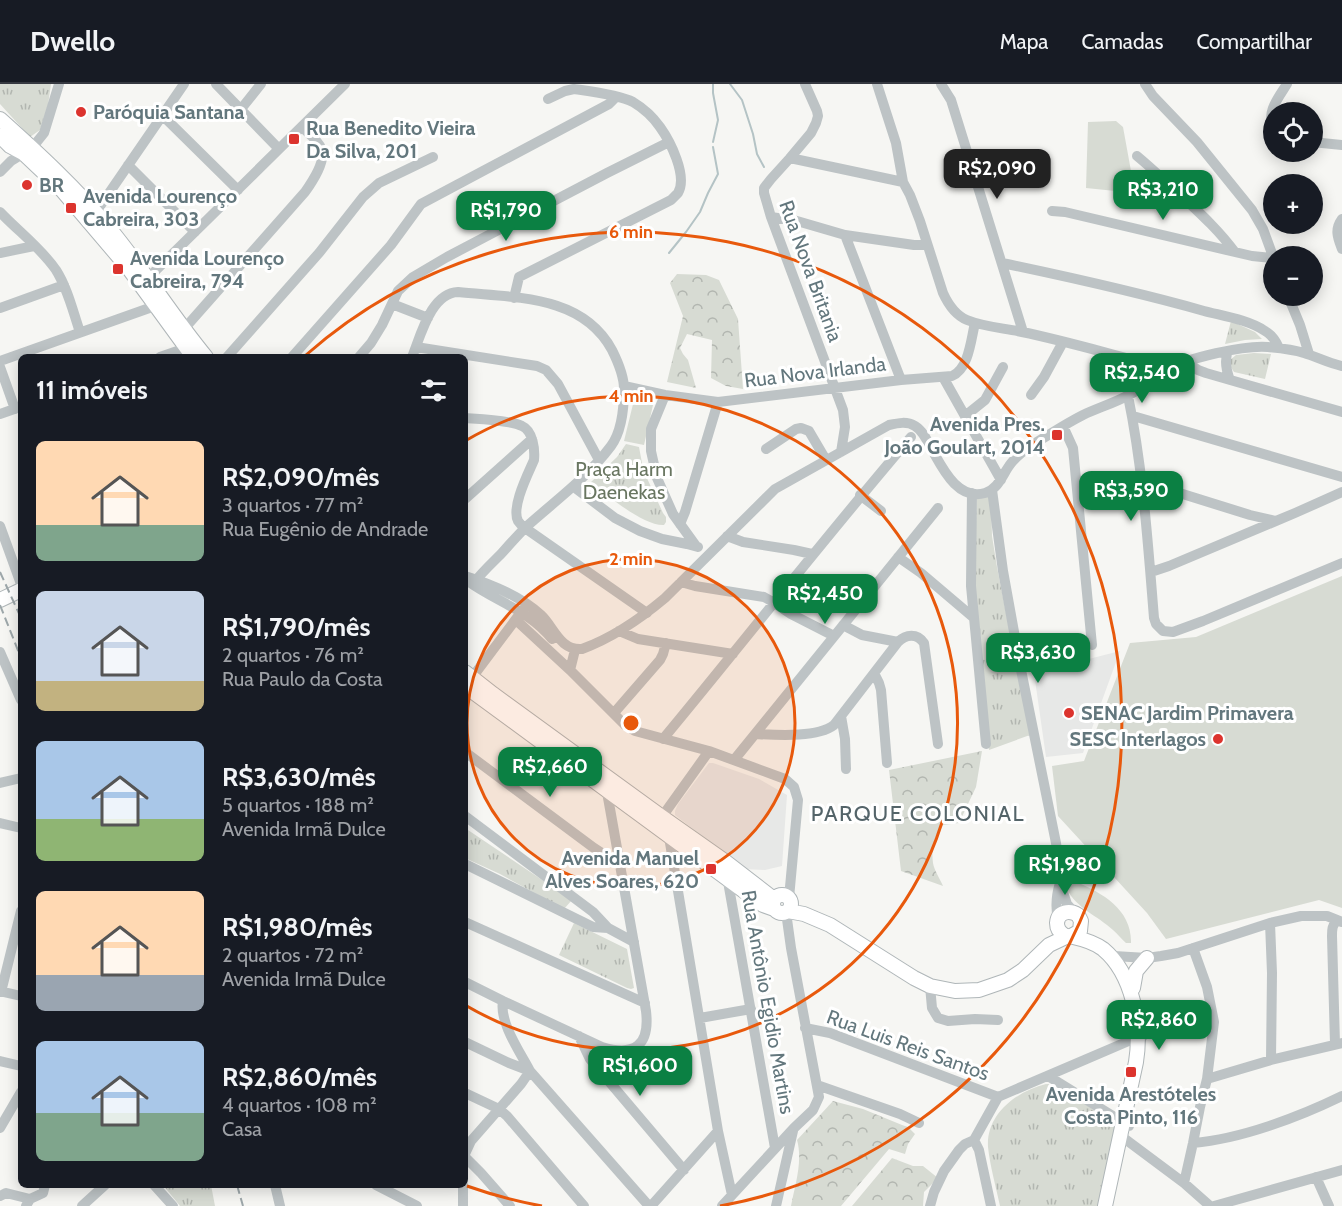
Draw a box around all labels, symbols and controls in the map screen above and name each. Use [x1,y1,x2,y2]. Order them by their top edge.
text: Dwello [30,24,115,58]
text: Mapa [1000,29,1048,54]
text: Camadas [1081,29,1163,54]
text: Compartilhar [1196,29,1312,54]
place label: Paróquia Santana [93,100,245,124]
map controls [1263,102,1323,306]
button: locate [1263,102,1323,162]
marker: Paróquia Santana [74,105,88,119]
place label: Rua Benedito Vieira Da Silva, 201 [306,116,476,163]
marker: Rua Benedito Vieira Da Silva, 201 [287,132,301,146]
pin: R$2,090 [942,149,1052,200]
text: R$2,090 [958,156,1036,180]
pin: R$3,210 [1108,170,1218,221]
place label: BR [39,173,65,197]
button: + [1263,174,1323,234]
text: R$3,210 [1127,177,1199,201]
marker: BR [20,178,34,192]
place label: Avenida Lourenço Cabreira, 303 [83,184,237,231]
pin: R$1,790 [451,191,561,242]
street label: Rua Nova Britania [774,197,848,345]
text: R$1,790 [470,198,542,222]
marker: Avenida Lourenço Cabreira, 303 [64,201,78,215]
text: 6 min [609,221,653,243]
place label: Avenida Lourenço Cabreira, 794 [130,246,284,293]
button: − [1263,246,1323,306]
marker: Avenida Lourenço Cabreira, 794 [111,262,125,276]
street label: Rua Nova Irlanda [743,351,887,393]
pin: R$2,540 [1087,353,1197,404]
text: R$2,540 [1104,360,1180,384]
text: 11 imóveis [36,374,148,406]
icon: filters [417,374,450,407]
text: 4 min [608,385,654,407]
place label: Avenida Pres. João Goulart, 2014 [883,412,1045,459]
marker: Avenida Pres. João Goulart, 2014 [1050,428,1064,442]
park label: Praça Harm Daenekas [575,457,673,504]
text: R$2,090/mês [222,461,380,493]
icon: home [84,465,156,537]
pin: R$3,590 [1076,471,1186,522]
text: R$3,590 [1093,478,1169,502]
text: 3 quartos · 77 m² [222,493,363,517]
text: Rua Eugênio de Andrade [222,517,428,541]
text: 2 min [609,548,653,570]
pin: R$2,450 [770,574,880,625]
text: R$2,450 [787,581,863,605]
text: R$1,790/mês [222,611,371,643]
icon: home [84,615,156,687]
pin: R$3,630 [983,633,1093,684]
text: R$3,630 [1000,640,1076,664]
text: 2 quartos · 76 m² [222,643,364,667]
text: Rua Paulo da Costa [222,667,383,691]
place label: SENAC Jardim Primavera [1081,701,1294,725]
marker: SENAC Jardim Primavera [1062,706,1076,720]
centre of rings [621,713,641,733]
place label: SESC Interlagos [1070,727,1206,751]
marker: SESC Interlagos [1211,732,1225,746]
pin: R$2,660 [495,747,605,798]
text: R$2,660 [512,754,588,778]
text: R$3,630/mês [222,761,376,793]
icon: home [84,765,156,837]
text: 5 quartos · 188 m² [222,793,374,817]
district label: PARQUE COLONIAL [811,800,1025,827]
text: Avenida Irmã Dulce [222,817,386,841]
pin: R$1,980 [1010,845,1120,896]
place label: Avenida Manuel Alves Soares, 620 [545,846,699,893]
text: R$1,980 [1028,852,1102,876]
marker: Avenida Manuel Alves Soares, 620 [704,862,718,876]
street label: Rua Antônio Egidio Martins [736,888,800,1116]
text: R$1,980/mês [222,911,373,943]
icon: home [84,915,156,987]
text: 2 quartos · 72 m² [222,943,363,967]
text: Avenida Irmã Dulce [222,967,386,991]
pin: R$2,860 [1104,1000,1214,1051]
street label: Rua Luis Reis Santos [824,1004,992,1086]
text: R$2,860 [1121,1007,1197,1031]
pin: R$1,600 [585,1046,695,1097]
text: R$1,600 [602,1053,678,1077]
text: R$2,860/mês [222,1061,377,1093]
icon: home [84,1065,156,1137]
marker: Avenida Arestóteles Costa Pinto, 116 [1124,1065,1138,1079]
place label: Avenida Arestóteles Costa Pinto, 116 [1046,1082,1216,1129]
text: 4 quartos · 108 m² [222,1093,377,1117]
text: Casa [222,1117,262,1141]

